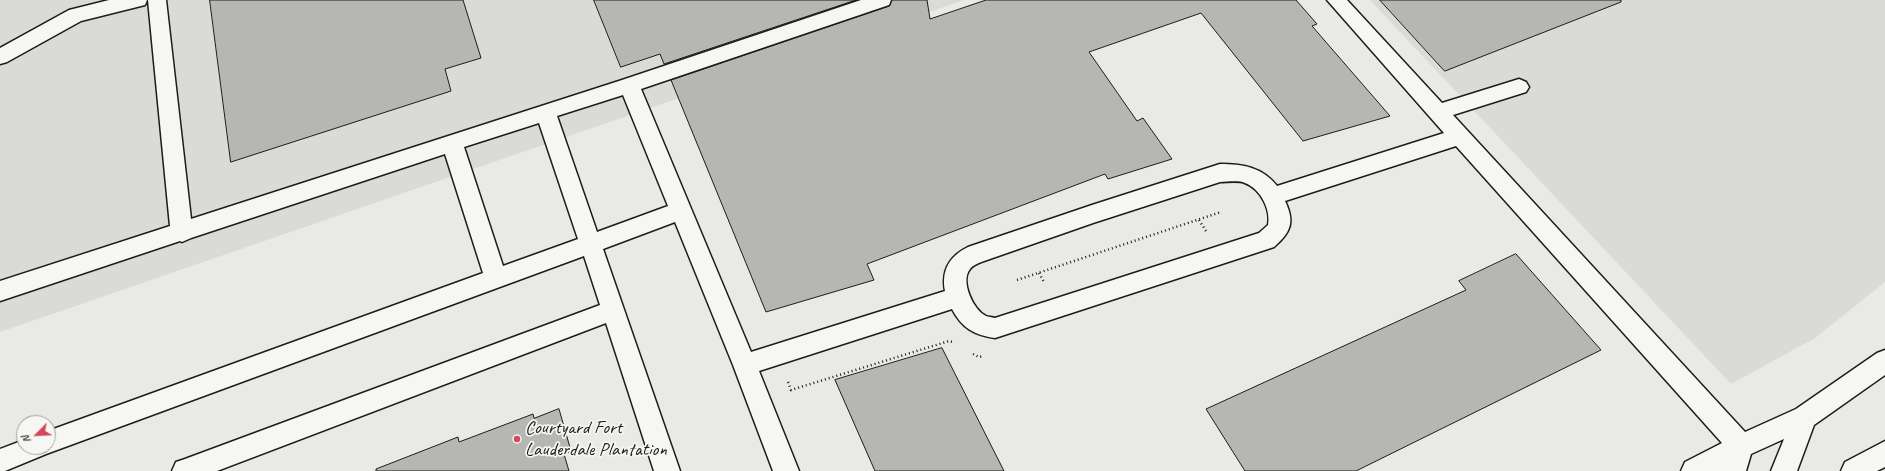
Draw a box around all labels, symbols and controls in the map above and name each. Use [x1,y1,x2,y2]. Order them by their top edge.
north arrow [16,415,56,455]
place label: Courtyard Fort Lauderdale Plantation [525,417,667,461]
text: N [18,434,34,445]
marker: Courtyard Fort Lauderdale Plantation [512,434,522,444]

